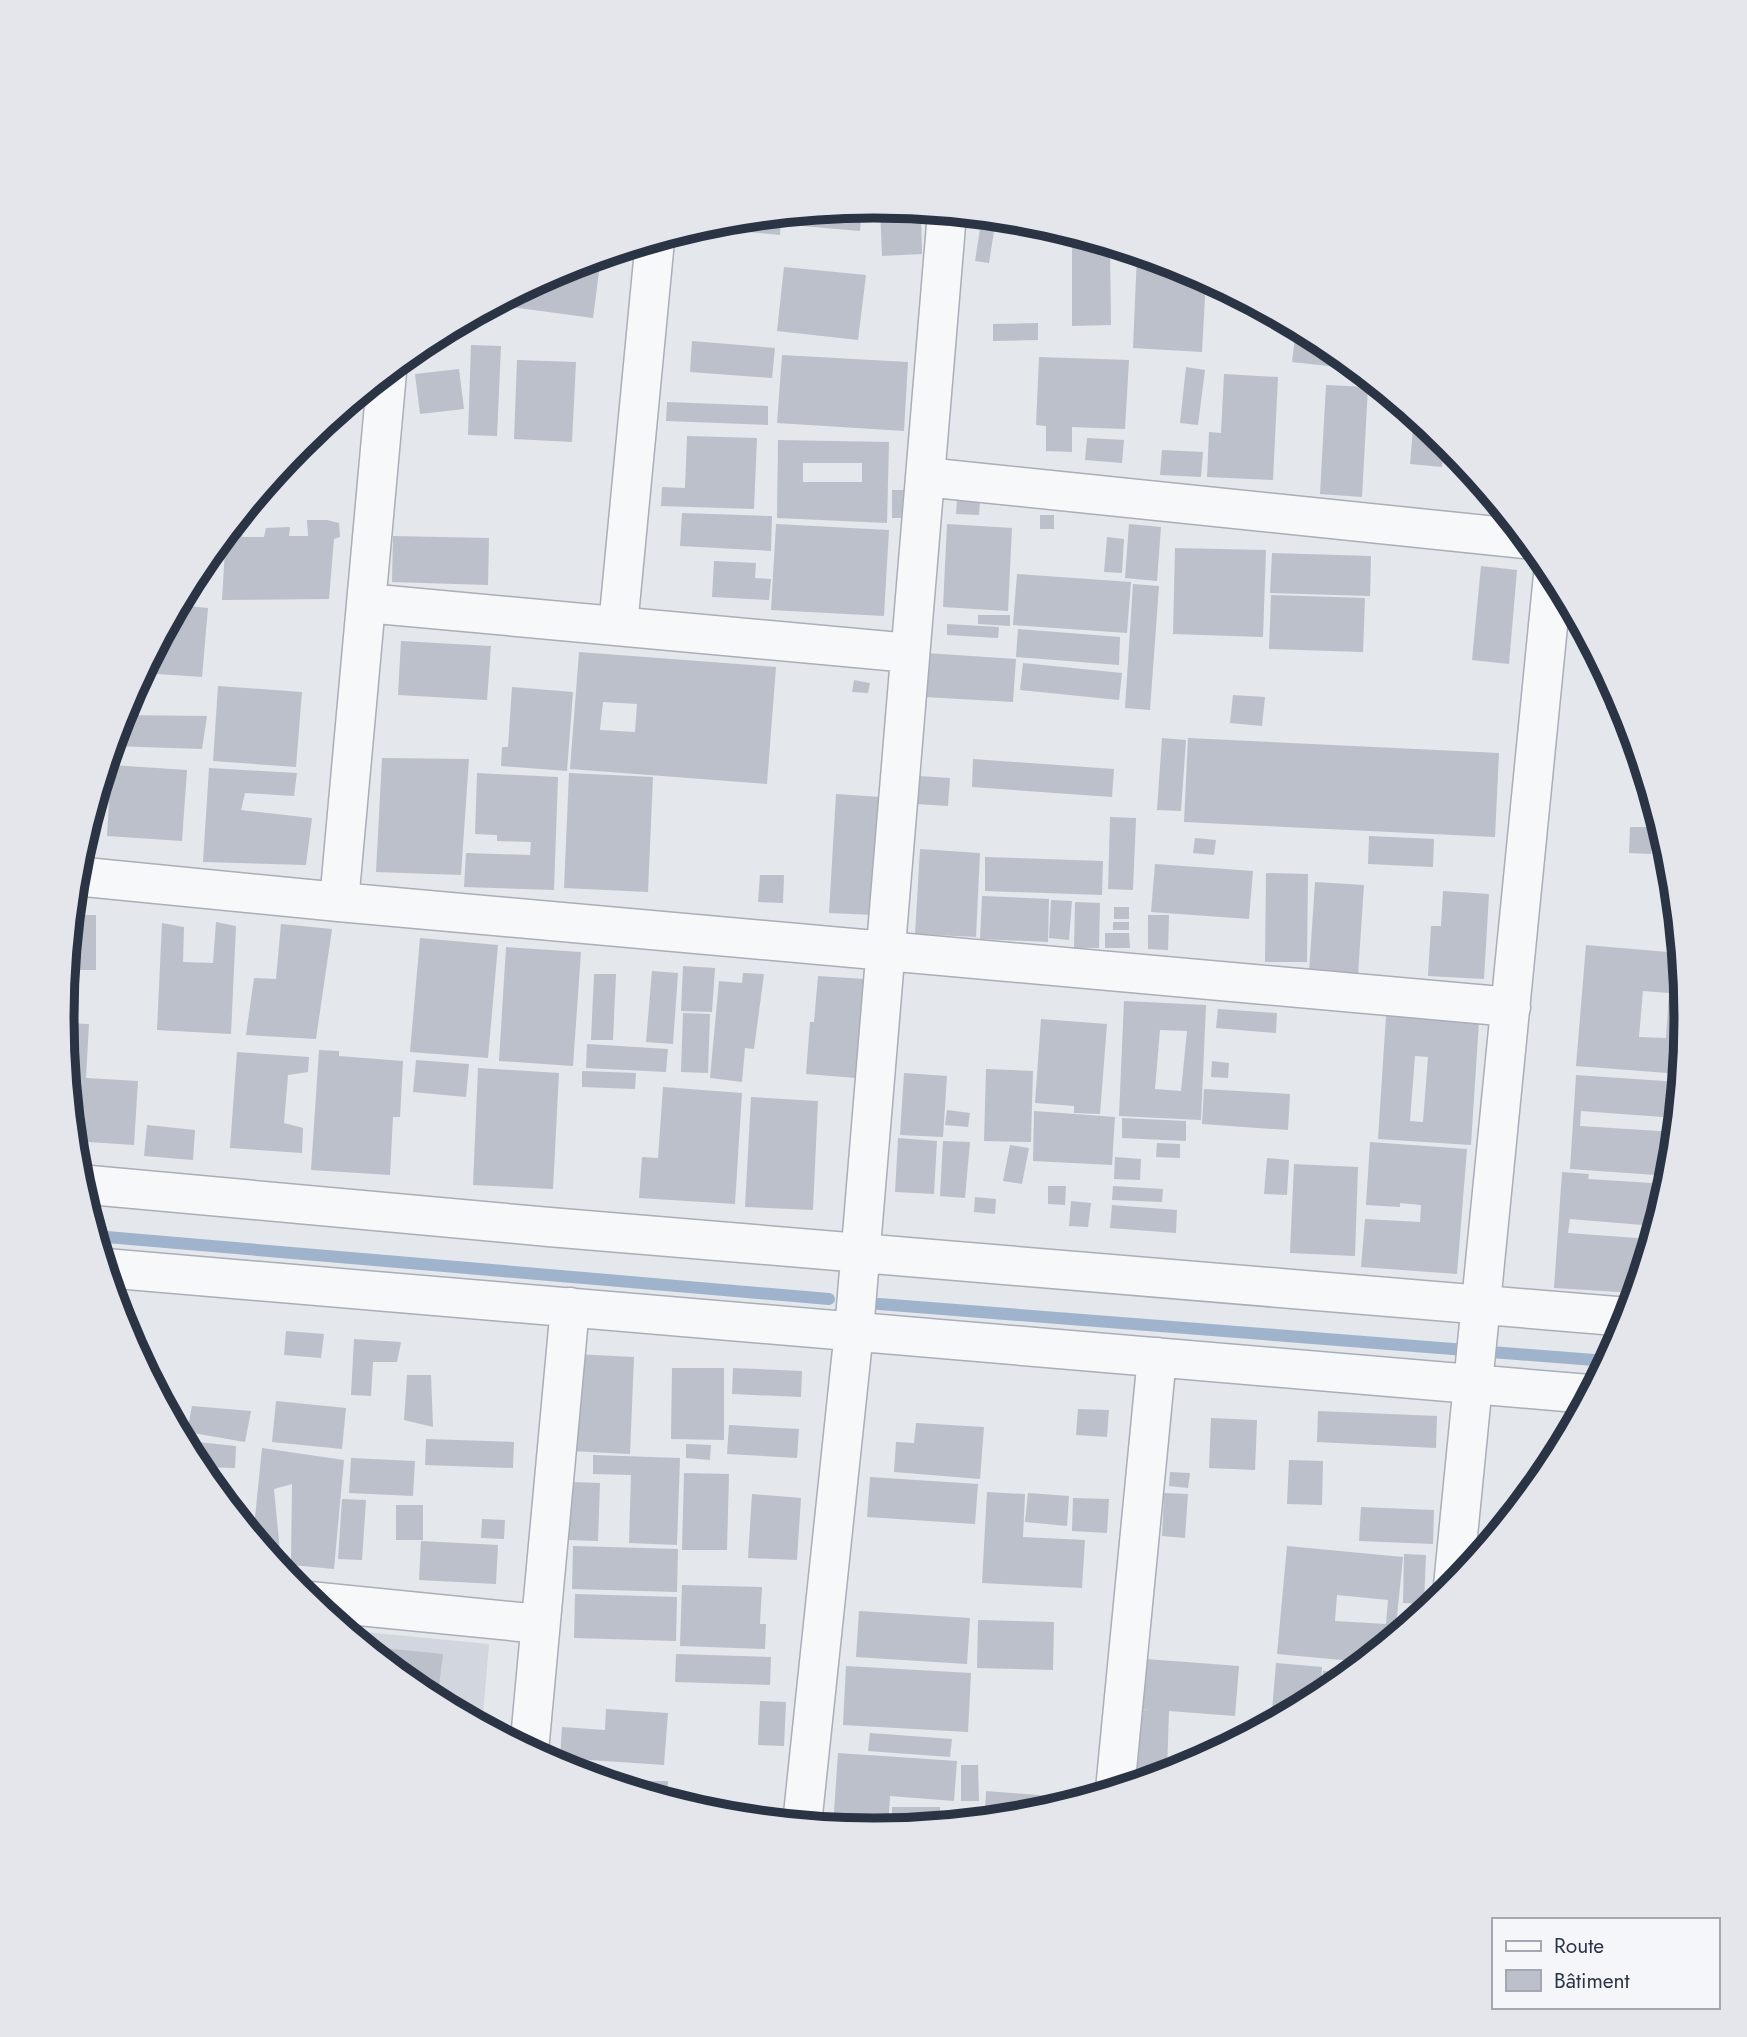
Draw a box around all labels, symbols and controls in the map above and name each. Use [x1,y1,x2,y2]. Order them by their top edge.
legend [1492,1918,1719,2009]
text: Route [1554,1931,1604,1961]
text: Bâtiment [1554,1966,1630,1996]

